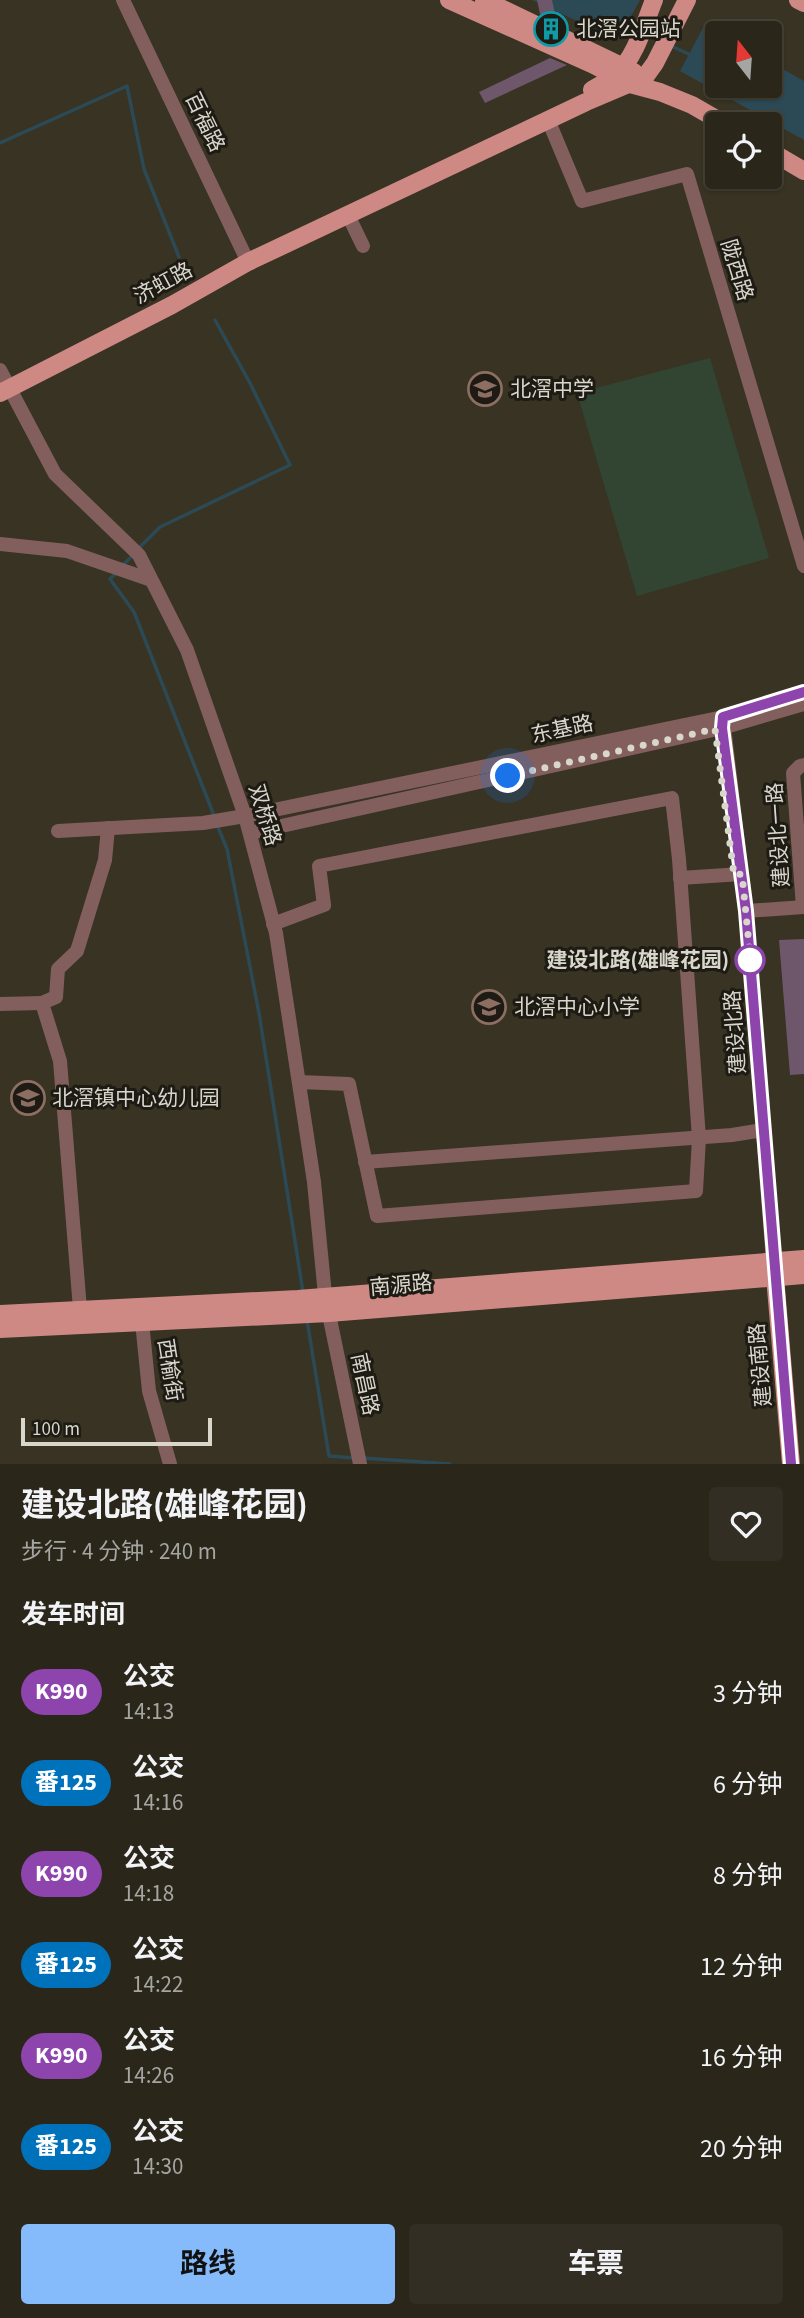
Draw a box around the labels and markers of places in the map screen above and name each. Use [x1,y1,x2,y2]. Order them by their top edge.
building icon: 北滘公园站 [532,10,570,48]
place label: 北滘公园站 [576,14,681,44]
school or university icon: 北滘中学 [466,370,504,408]
place label: 北滘中学 [510,374,594,404]
place label: 建设北路(雄峰花园) [547,945,729,975]
marker: 建设北路(雄峰花园) [735,945,765,975]
school or university icon: 北滘中心小学 [470,988,508,1026]
place label: 北滘中心小学 [514,992,640,1022]
school or university icon: 北滘镇中心幼儿园 [9,1079,47,1117]
place label: 北滘镇中心幼儿园 [52,1083,220,1113]

